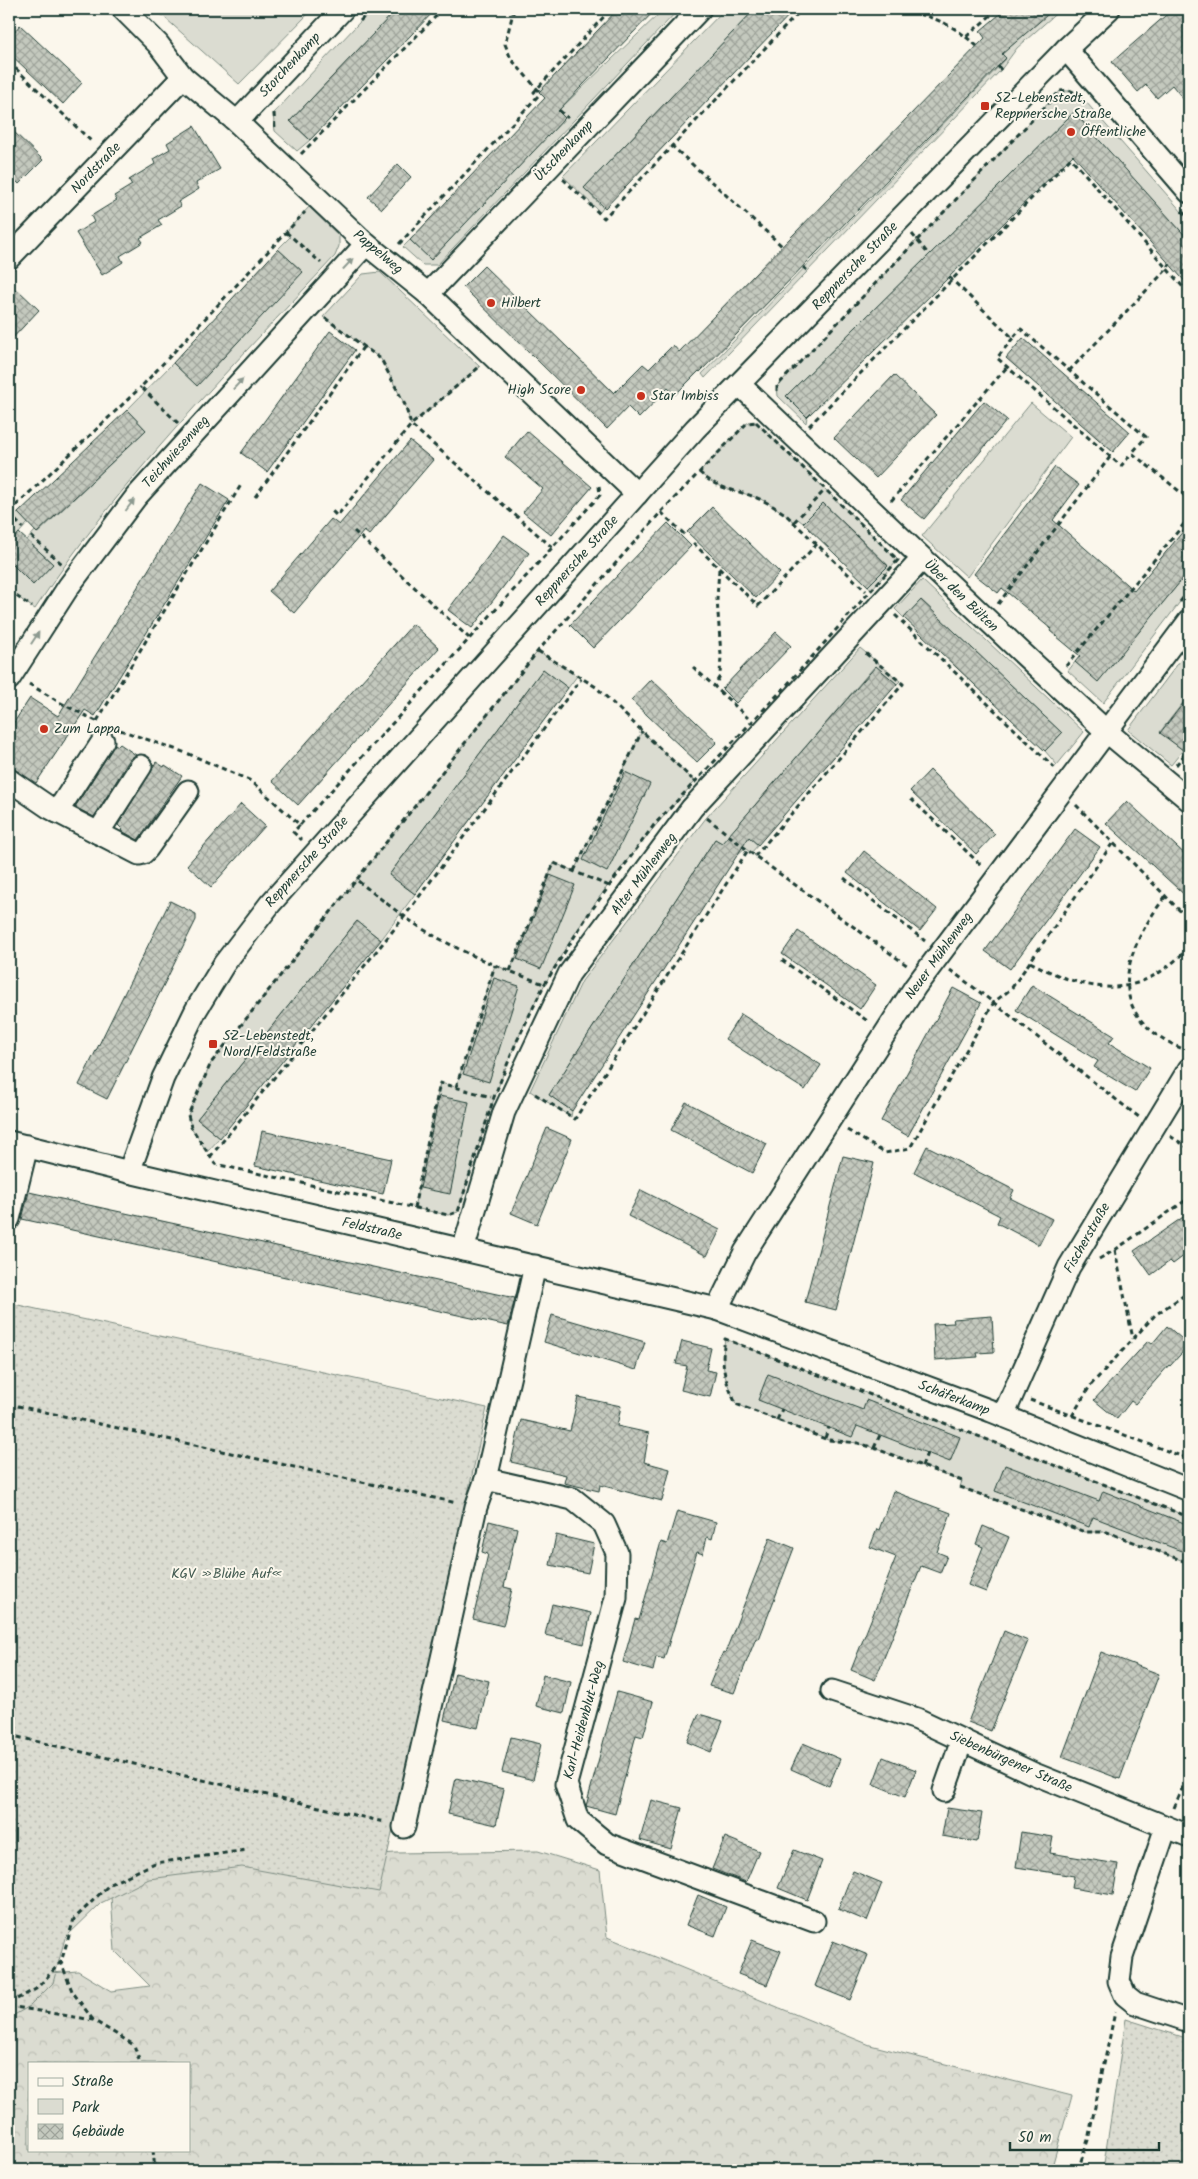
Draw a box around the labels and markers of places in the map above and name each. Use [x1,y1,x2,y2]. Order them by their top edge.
place label: SZ-Lebenstedt, Reppnersche Straße [995,87,1112,125]
marker: SZ-Lebenstedt, Reppnersche Straße [979,100,991,112]
place label: Öffentliche [1081,121,1147,143]
marker: Öffentliche [1065,126,1077,138]
place label: Hilbert [501,292,541,314]
marker: Hilbert [485,297,497,309]
place label: High Score [508,379,572,401]
marker: High Score [575,384,587,396]
place label: Star Imbiss [651,385,719,407]
marker: Star Imbiss [635,390,647,402]
place label: Zum Lappa [54,718,120,740]
marker: Zum Lappa [38,723,50,735]
place label: SZ-Lebenstedt, Nord/Feldstraße [223,1025,317,1063]
marker: SZ-Lebenstedt, Nord/Feldstraße [207,1038,219,1050]

